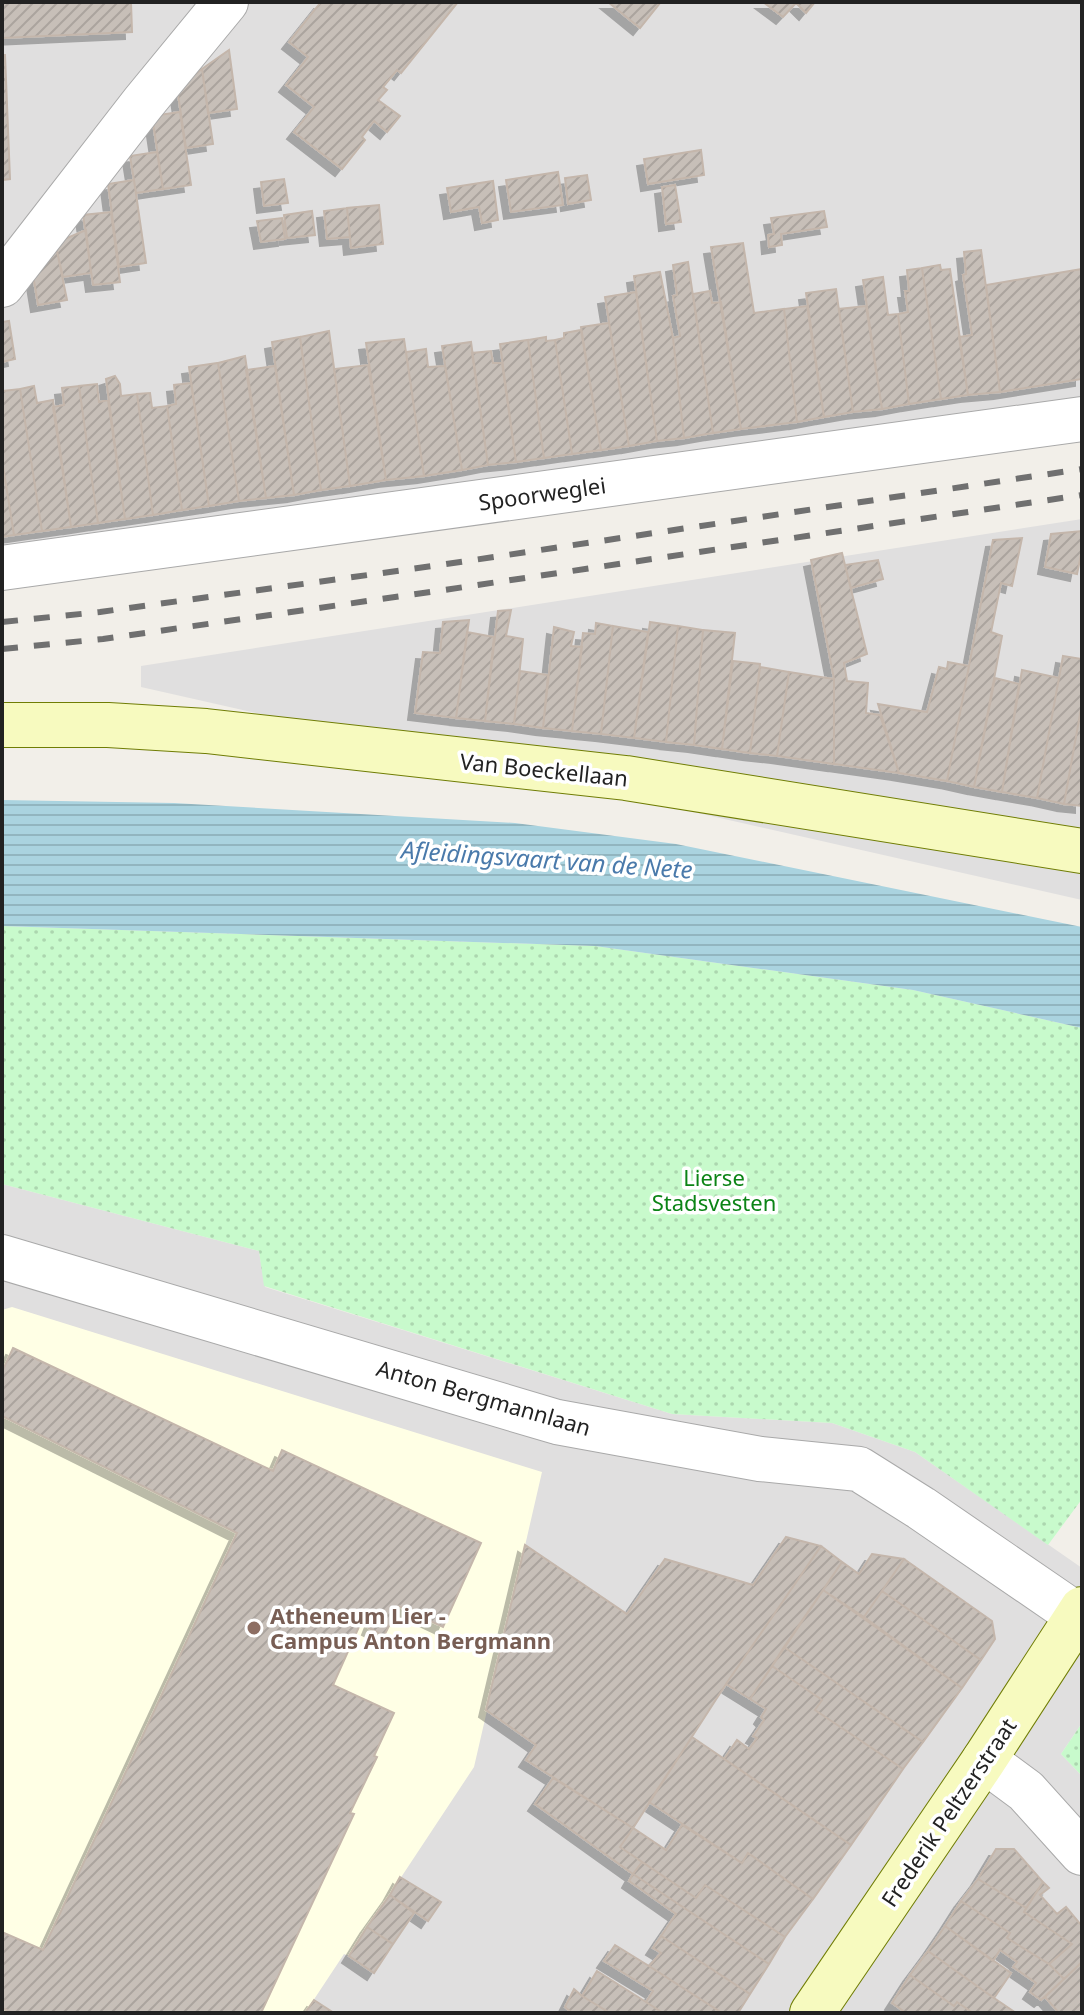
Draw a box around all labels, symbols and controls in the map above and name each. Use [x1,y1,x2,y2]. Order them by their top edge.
street label: Spoorweglei [476,469,608,517]
street label: Van Boeckellaan [458,745,630,793]
water label: Afleidingsvaart van de Nete [398,832,694,886]
park label: Lierse Stadsvesten [652,1162,776,1217]
street label: Anton Bergmannlaan [373,1352,595,1442]
place label: Atheneum Lier - Campus Anton Bergmann [270,1600,551,1655]
marker: Atheneum Lier - Campus Anton Bergmann [245,1619,263,1637]
street label: Frederik Peltzerstraat [874,1712,1022,1912]

